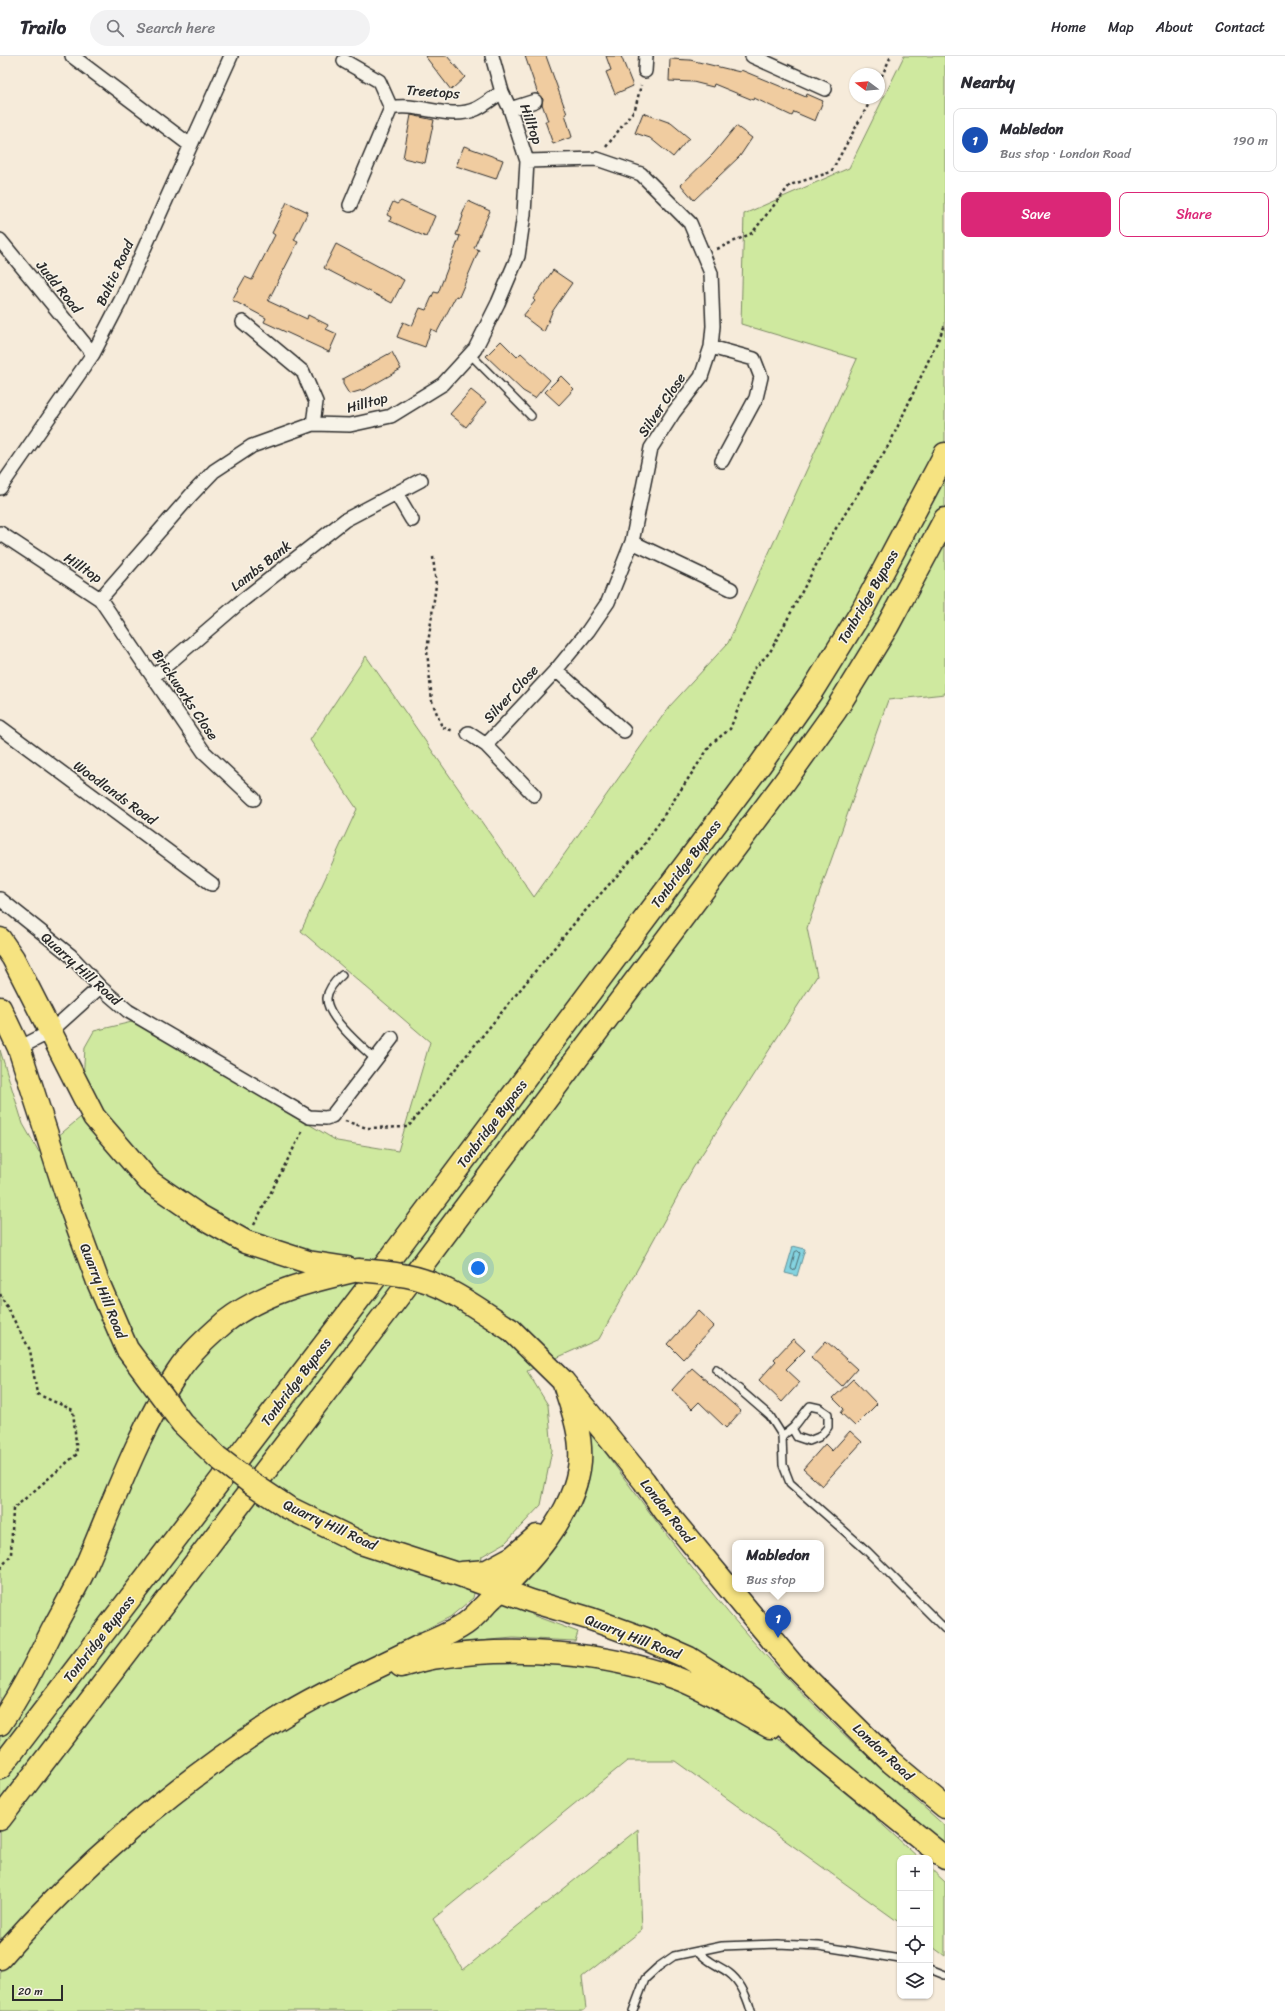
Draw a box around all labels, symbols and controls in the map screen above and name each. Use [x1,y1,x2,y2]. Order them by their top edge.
search box [90,10,370,46]
text: Trailo [20,11,66,44]
text: Search here [136,15,215,41]
text: Home [1051,15,1086,40]
text: Map [1108,15,1134,40]
text: About [1156,15,1193,40]
text: Contact [1215,15,1265,40]
icon: search [104,17,126,39]
text: Nearby [961,67,1015,97]
north arrow [849,68,885,104]
street label: Treetops [405,78,461,106]
street label: Hilltop [512,100,550,148]
text: Mabledon [1000,116,1063,142]
text: 1 [972,129,978,152]
text: 190 m [1233,129,1268,152]
text: Bus stop · London Road [1000,142,1131,165]
button: Save [961,192,1111,237]
button: Share [1119,192,1269,237]
street label: Baltic Road [89,234,142,310]
street label: Judd Road [29,254,89,320]
street label: Silver Close [631,368,693,442]
street label: Hilltop [344,385,391,420]
street label: Lambs Bank [225,534,298,598]
street label: Tonbridge Bypass [831,545,905,649]
street label: Hilltop [59,546,108,590]
street label: Brickworks Close [145,644,225,746]
street label: Silver Close [477,659,545,729]
street label: Woodlands Road [68,754,163,833]
street label: Tonbridge Bypass [644,814,728,914]
street label: Quarry Hill Road [35,926,128,1013]
street label: Tonbridge Bypass [450,1074,534,1174]
street label: Quarry Hill Road [72,1239,134,1344]
your location [468,1258,488,1278]
street label: Tonbridge Bypass [254,1332,338,1432]
street label: London Road [634,1473,701,1550]
street label: Quarry Hill Road [279,1492,383,1558]
popup [732,1540,824,1592]
text: Mabledon [746,1542,810,1568]
text: Bus stop [746,1568,796,1591]
street label: Tonbridge Bypass [57,1589,142,1688]
pin: 1 [765,1605,791,1638]
street label: Quarry Hill Road [581,1607,686,1667]
street label: London Road [846,1717,921,1788]
map controls [897,1855,933,1999]
button: + [897,1855,933,1891]
button: − [897,1891,933,1927]
button: locate [897,1927,933,1963]
button: layers [897,1963,933,1999]
text: 20 m [18,1982,43,2001]
scale bar [12,1983,63,2002]

